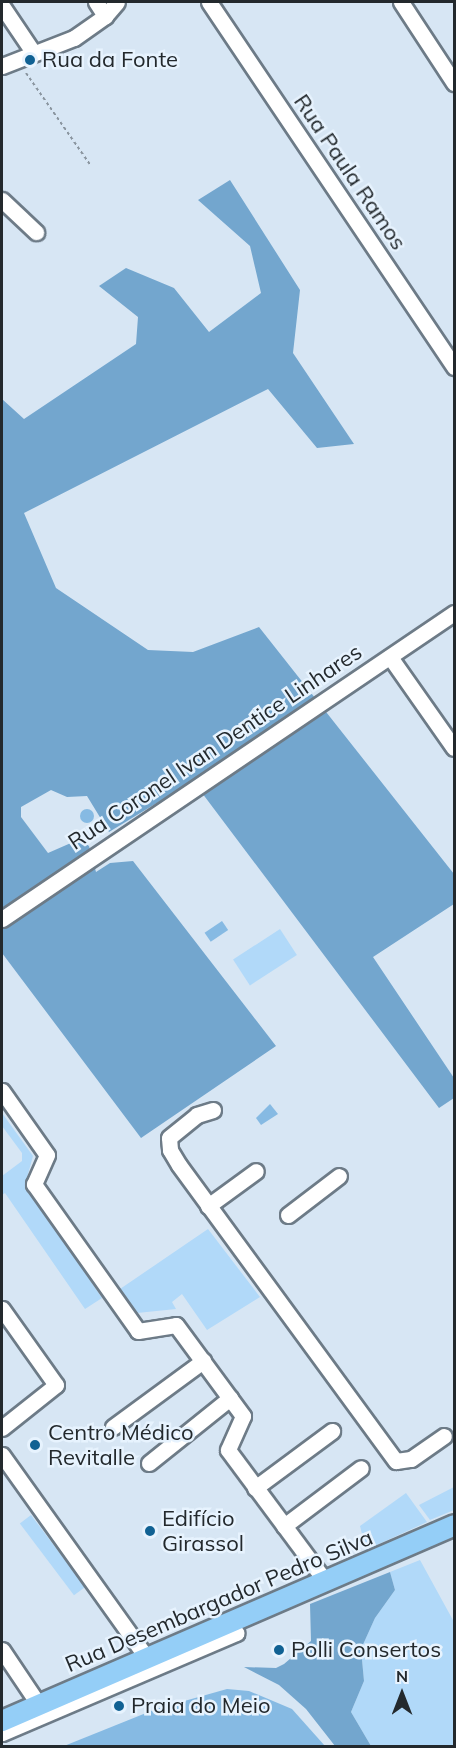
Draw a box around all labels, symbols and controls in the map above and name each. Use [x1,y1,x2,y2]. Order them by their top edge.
place label: Rua da Fonte [42,47,178,73]
marker: Rua da Fonte [23,53,37,67]
street label: Rua Paula Ramos [288,89,412,255]
street label: Rua Coronel Ivan Dentice Linhares [63,639,367,855]
place label: Centro Médico Revitalle [48,1419,193,1470]
marker: Centro Médico Revitalle [26,1436,44,1454]
place label: Edifício Girassol [162,1505,244,1556]
street label: Rua Desembargador Pedro Silva [61,1524,377,1678]
marker: Edifício Girassol [143,1524,157,1538]
place label: Polli Consertos [291,1637,441,1663]
marker: Polli Consertos [272,1643,286,1657]
north arrow [372,1664,432,1724]
text: N [396,1666,408,1686]
place label: Praia do Meio [131,1693,271,1719]
marker: Praia do Meio [112,1699,126,1713]

